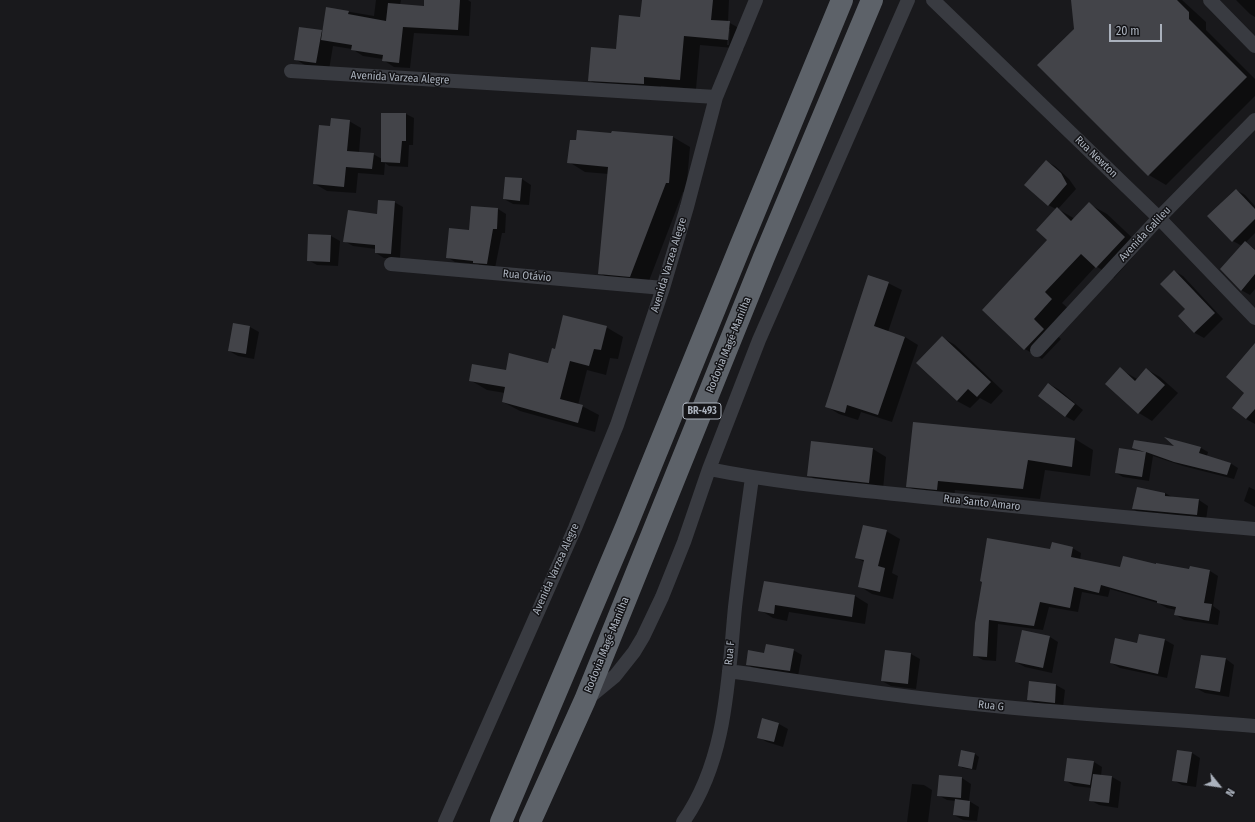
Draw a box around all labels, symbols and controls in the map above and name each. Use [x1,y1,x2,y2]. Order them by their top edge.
scale bar [1111,16,1164,42]
text: 20 m [1116,24,1140,38]
street label: Avenida Varzea Alegre [350,69,450,87]
street label: Rua Newton [1072,133,1120,181]
street label: Avenida Galileu [1116,204,1174,264]
street label: Avenida Varzea Alegre [648,216,690,314]
street label: Rua Otávio [502,267,552,285]
street label: Rodovia Magé-Manilha [704,295,754,395]
road number: BR-493 [683,403,721,419]
street label: Rua Santo Amaro [943,492,1021,514]
street label: Avenida Varzea Alegre [530,521,582,617]
street label: Rodovia Magé-Manilha [582,595,632,695]
street label: Rua F [722,640,738,666]
street label: Rua G [977,698,1005,714]
north arrow [1199,766,1239,806]
text: N [1223,786,1237,798]

